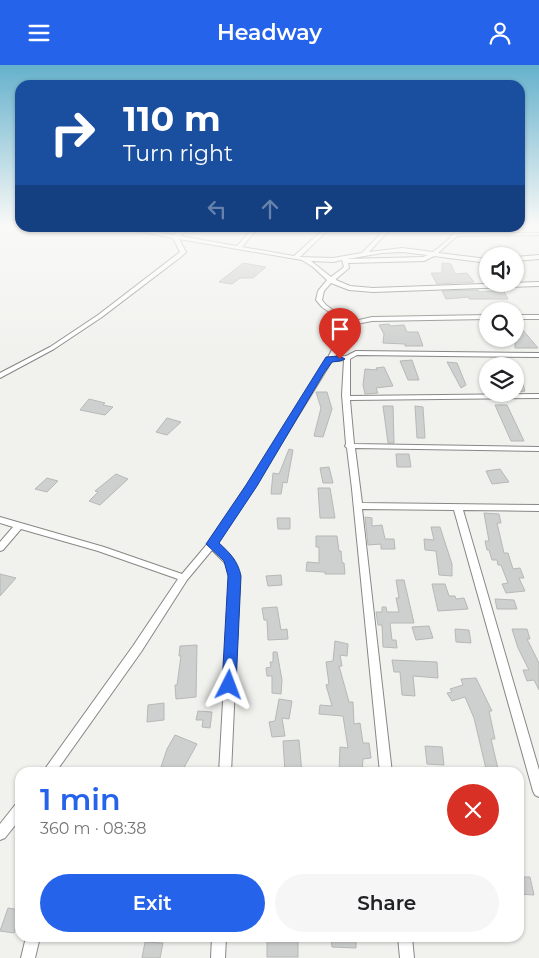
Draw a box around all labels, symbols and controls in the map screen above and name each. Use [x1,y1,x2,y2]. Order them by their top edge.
icon: menu [25,19,53,47]
text: Headway [217,19,322,46]
icon: person [486,19,514,47]
text: 110 m [123,97,221,140]
icon: right [40,100,105,165]
text: Turn right [123,140,233,167]
icon: left [203,195,231,223]
icon: ahead [256,195,284,223]
icon: right [309,195,337,223]
map controls [479,247,524,402]
button: sound [479,247,524,292]
button: search [479,302,524,347]
pin [319,308,361,359]
icon: arrive [326,315,354,343]
button: layers [479,357,524,402]
position arrow [202,658,254,710]
text: 1 min [40,781,121,818]
button: close [447,784,499,836]
text: 360 m · 08:38 [40,819,146,838]
button: Exit [40,874,265,932]
button: Share [275,874,499,932]

